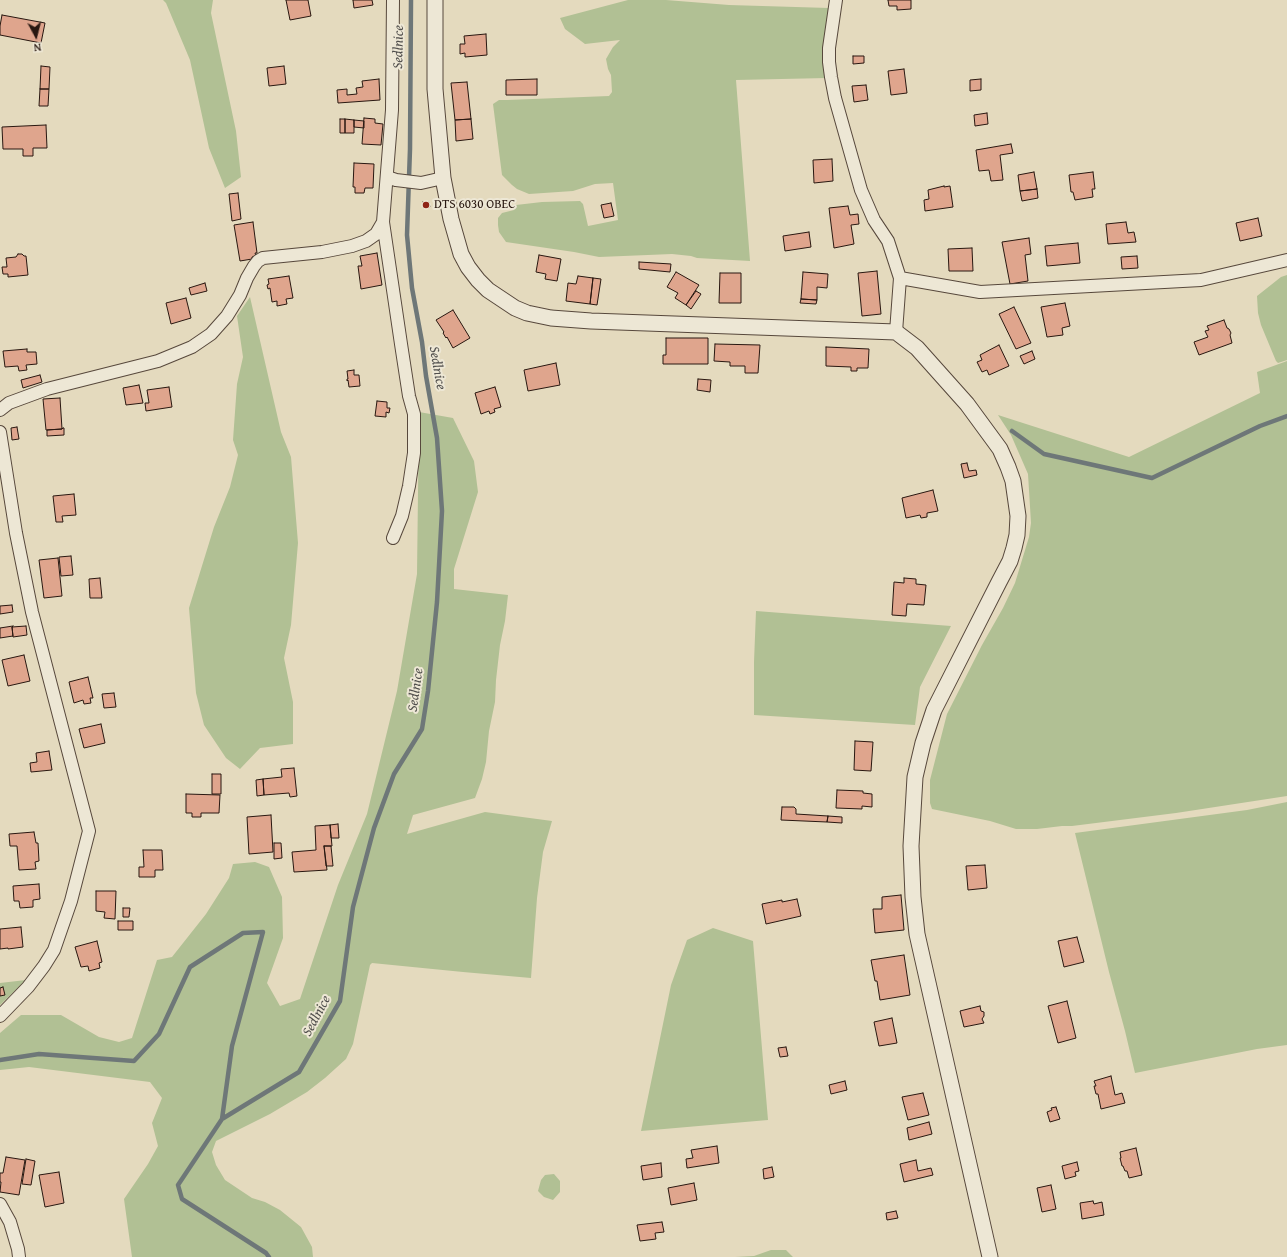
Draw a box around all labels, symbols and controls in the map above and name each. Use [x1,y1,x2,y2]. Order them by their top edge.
north arrow [16,16,56,56]
water label: Sedlnice [390,25,408,69]
text: N [33,40,42,56]
place label: DTS 6030 OBEC [434,197,515,213]
marker: DTS 6030 OBEC [421,200,431,210]
water label: Sedlnice [425,345,449,391]
water label: Sedlnice [405,667,427,713]
water label: Sedlnice [299,993,335,1039]

